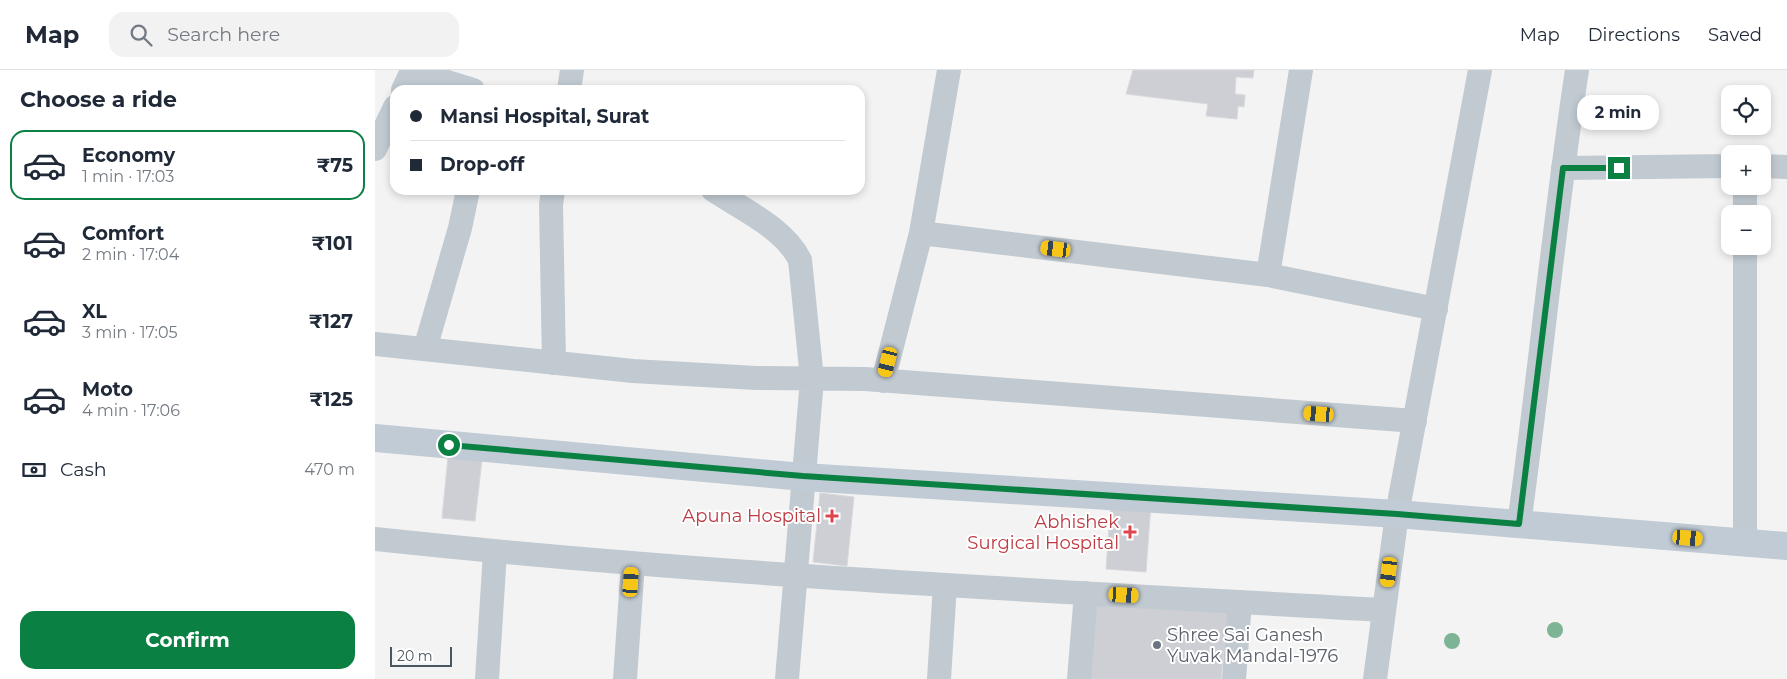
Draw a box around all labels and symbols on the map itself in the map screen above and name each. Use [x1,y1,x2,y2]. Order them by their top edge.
callout: 2 min [1578,96,1660,131]
route end [1608,157,1630,179]
car [1040,240,1071,258]
car [877,346,898,378]
car [1303,405,1334,423]
route start [438,434,460,456]
place label: Apuna Hospital [682,505,821,527]
marker: Apuna Hospital [825,509,839,523]
place label: Abhishek Surgical Hospital [967,511,1119,554]
marker: Abhishek Surgical Hospital [1123,525,1137,539]
car [1672,529,1703,547]
car [1379,556,1398,588]
car [622,567,639,597]
car [1108,587,1139,603]
place label: Shree Sai Ganesh Yuvak Mandal-1976 [1167,624,1338,667]
marker: Shree Sai Ganesh Yuvak Mandal-1976 [1151,639,1163,651]
scale bar [390,644,453,667]

